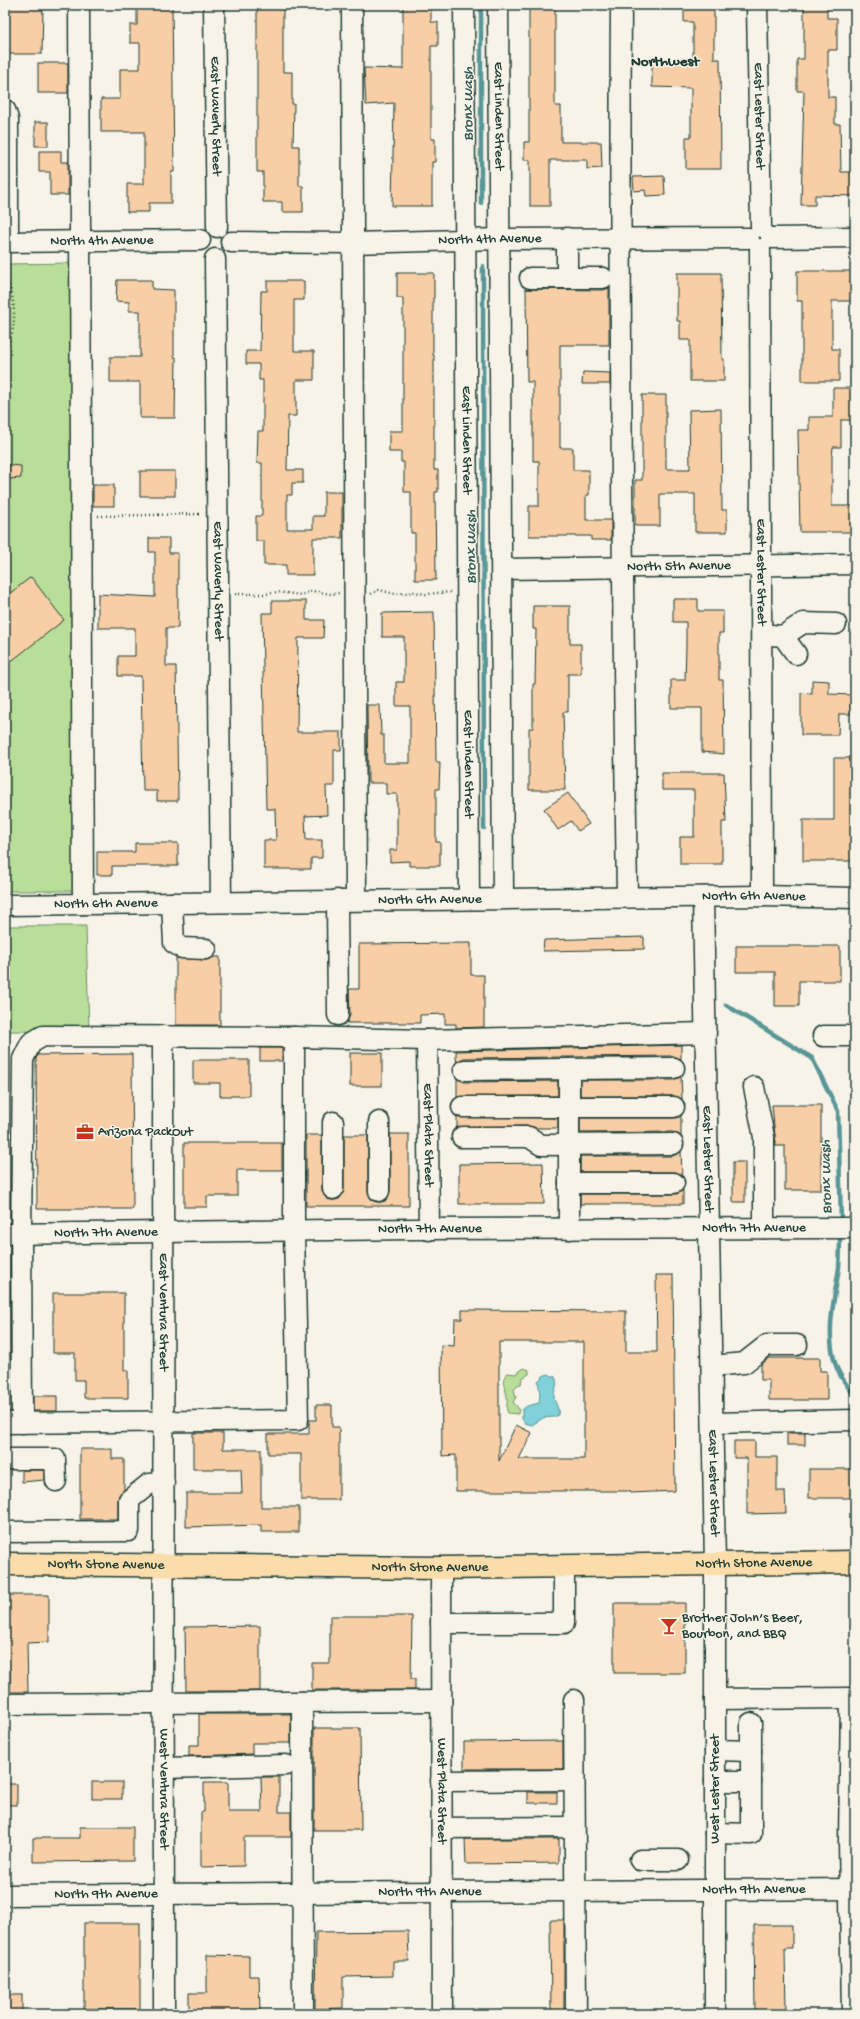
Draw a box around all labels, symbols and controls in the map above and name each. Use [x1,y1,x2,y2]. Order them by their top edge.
district label: Northwest [631,53,701,71]
street label: East Waverly Street [206,56,225,177]
street label: East Linden Street [490,62,507,172]
street label: East Lester Street [750,62,768,171]
water label: Bronx Wash [460,66,478,141]
street label: North 4th Avenue [438,230,542,249]
street label: North 4th Avenue [50,232,155,250]
street label: East Linden Street [458,386,475,496]
water label: Bronx Wash [463,509,481,584]
street label: East Lester Street [752,519,770,627]
street label: East Waverly Street [209,521,227,642]
street label: North 5th Avenue [627,557,732,576]
street label: East Linden Street [459,710,477,819]
street label: North 6th Avenue [702,887,807,905]
street label: North 6th Avenue [378,891,483,909]
street label: North 6th Avenue [54,895,159,913]
street label: East Plata Street [419,1083,437,1188]
street label: East Lester Street [698,1105,717,1214]
office icon: Arizona PackOut [75,1122,95,1142]
place label: Arizona PackOut [98,1124,194,1141]
water label: Bronx Wash [817,1139,837,1214]
street label: North 7th Avenue [378,1220,483,1238]
street label: North 7th Avenue [702,1220,807,1237]
street label: North 7th Avenue [54,1224,159,1242]
street label: East Ventura Street [155,1253,172,1372]
street label: East Lester Street [704,1429,723,1538]
street label: North Stone Avenue [695,1554,813,1573]
street label: North Stone Avenue [47,1556,165,1574]
street label: North Stone Avenue [371,1559,489,1577]
place label: Brother John’s Beer, Bourbon, and BBQ [681,1610,803,1643]
bar icon: Brother John’s Beer, Bourbon, and BBQ [659,1616,679,1636]
street label: West Ventura Street [155,1729,172,1851]
street label: West Lester Street [707,1733,724,1844]
street label: West Plata Street [433,1738,450,1845]
street label: North 9th Avenue [702,1881,807,1899]
street label: North 9th Avenue [378,1883,483,1901]
street label: North 9th Avenue [54,1885,159,1903]

